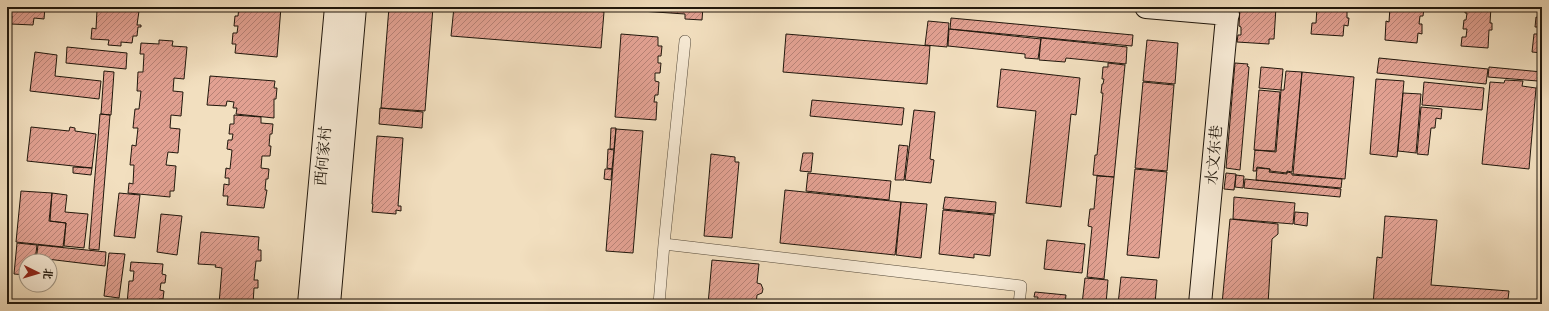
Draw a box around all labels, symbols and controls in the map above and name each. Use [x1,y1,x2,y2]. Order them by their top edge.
street label: 水文东巷 [1201,124,1227,186]
street label: 西何家村 [310,125,336,187]
north arrow [18,253,58,293]
text: 北 [40,268,55,280]

